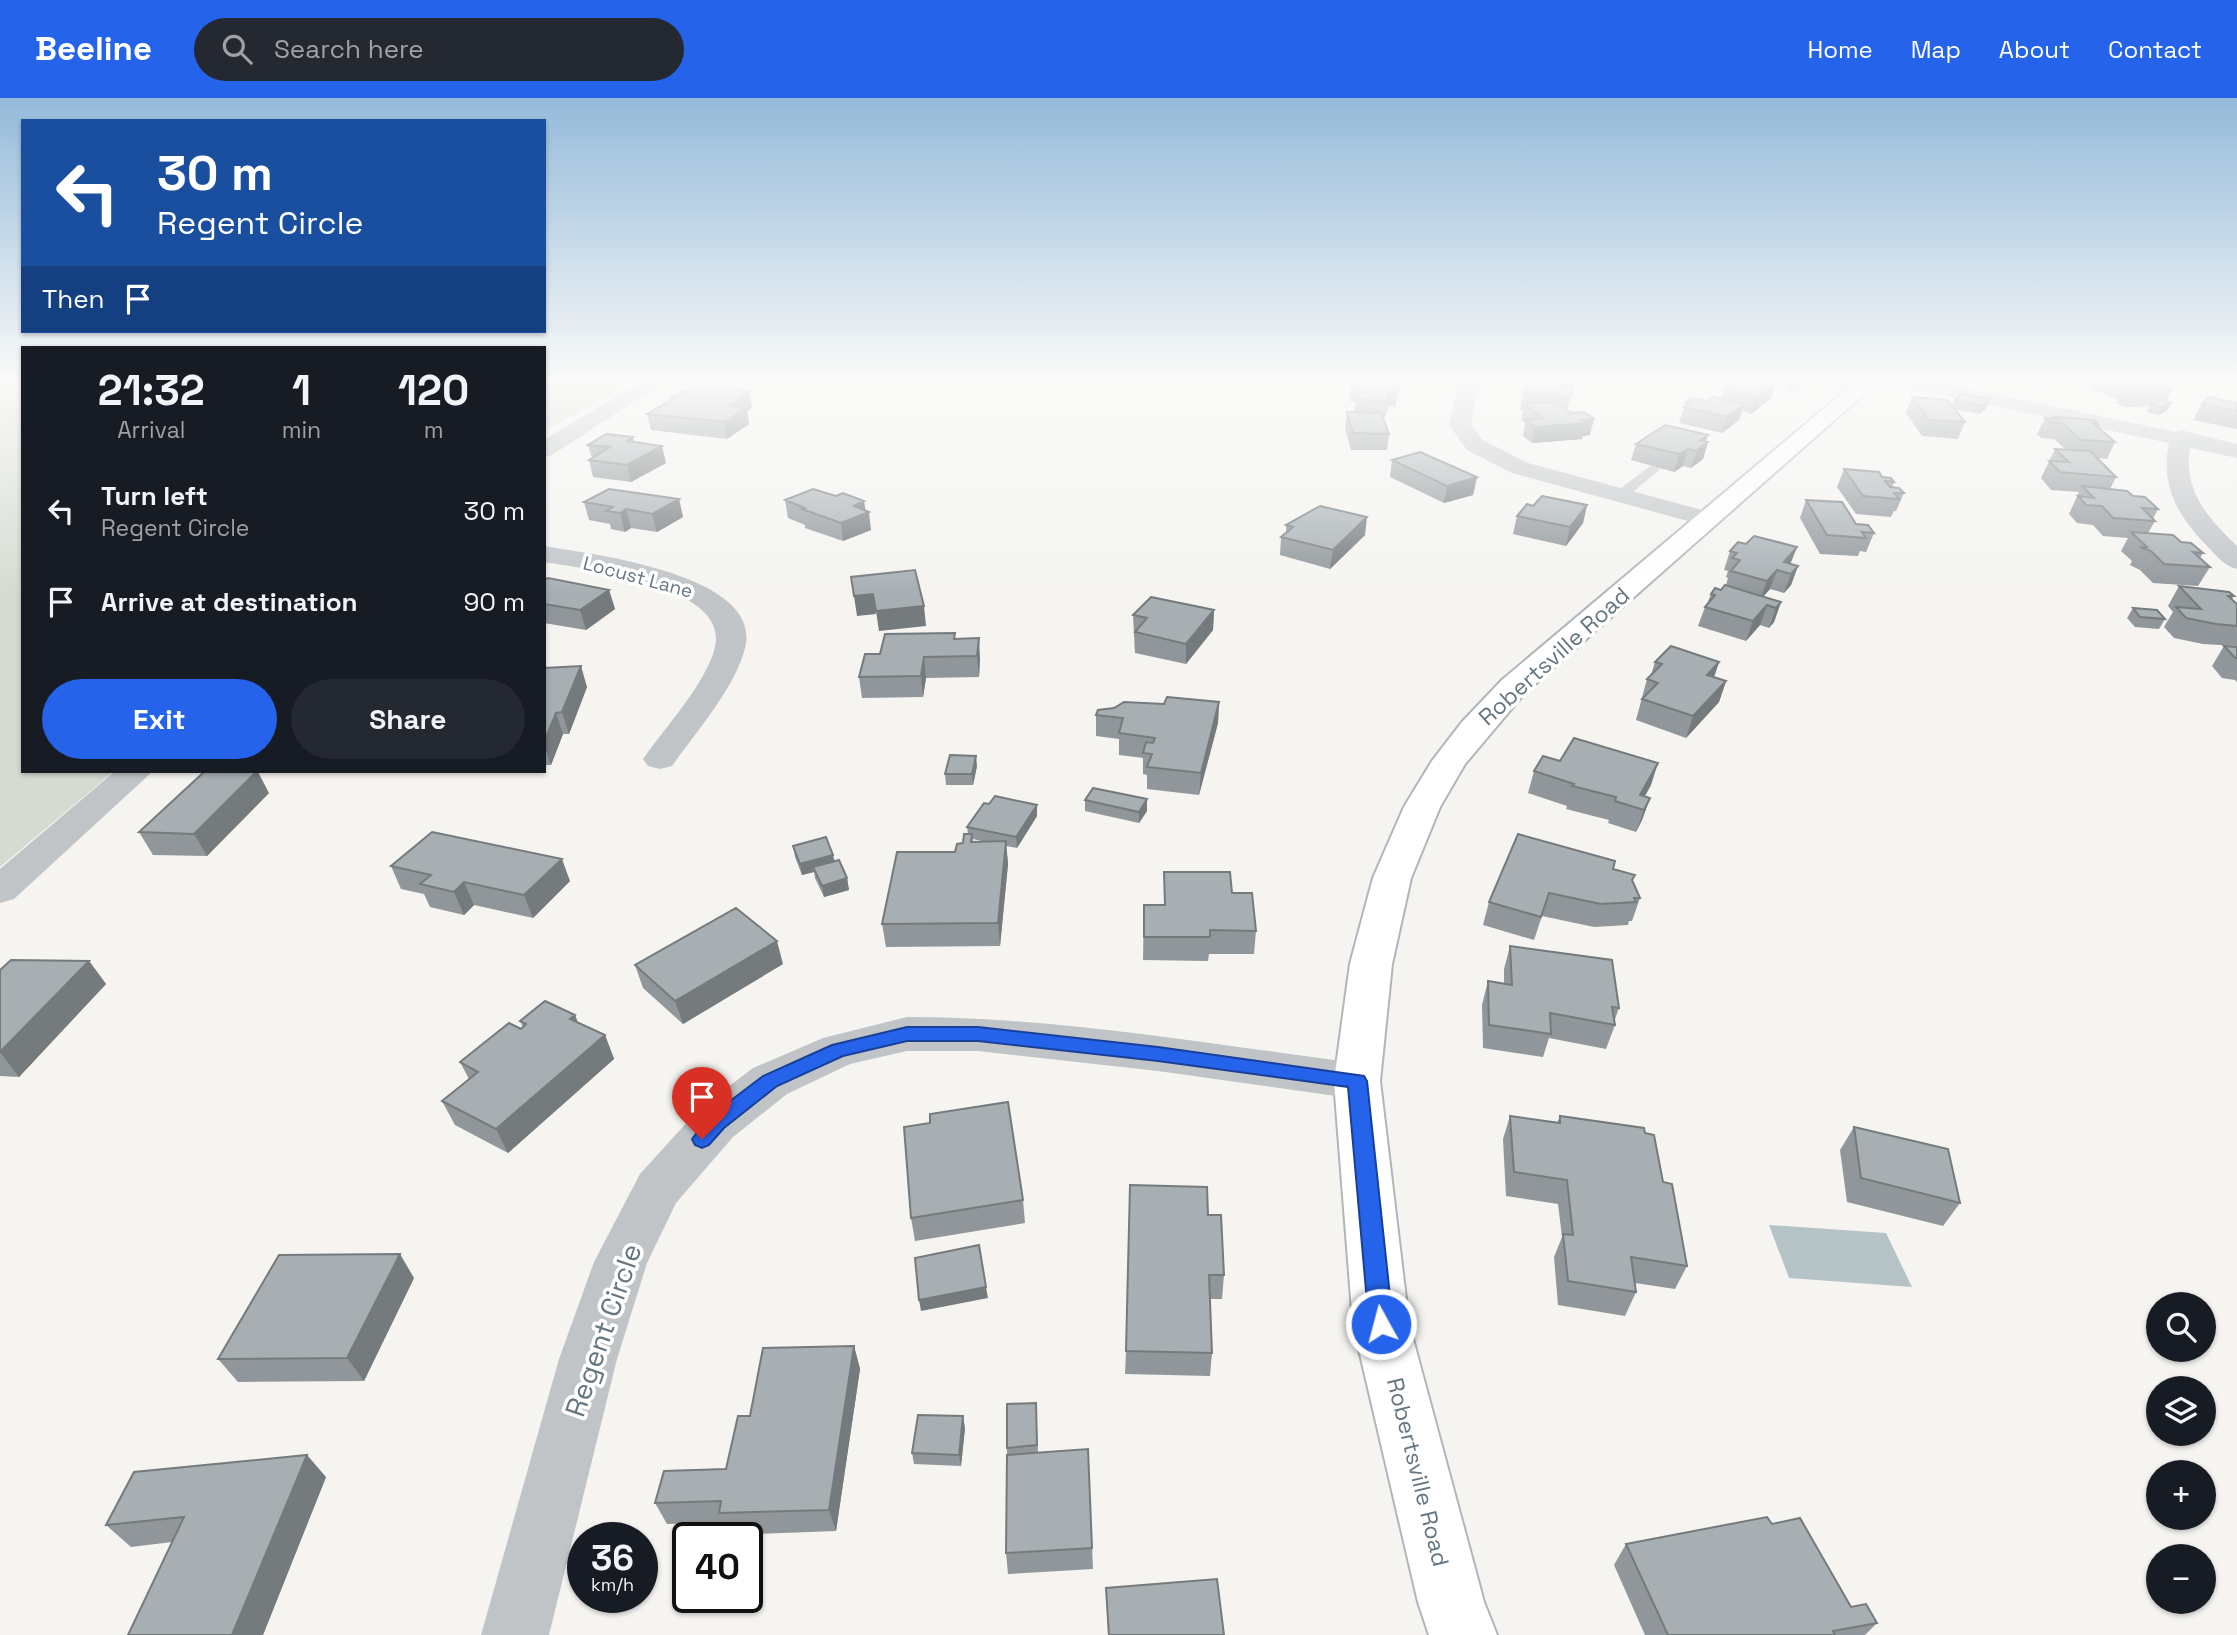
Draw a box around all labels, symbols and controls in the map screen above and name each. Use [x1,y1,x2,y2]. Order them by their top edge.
search box [194,18,684,81]
text: Beeline [35,28,152,70]
icon: search [218,30,256,68]
text: Search here [274,32,424,66]
text: Home [1807,34,1873,65]
text: Map [1911,34,1961,65]
text: About [1999,34,2070,65]
text: Contact [2108,34,2202,65]
text: 30 m [157,142,273,204]
icon: left [42,147,133,238]
text: Regent Circle [157,203,364,243]
icon: arrive [119,280,157,318]
text: Then [42,282,105,316]
text: 21:32 [98,364,205,417]
text: 1 [292,364,311,417]
text: 120 [398,364,469,417]
text: Arrival [117,415,186,445]
text: min [282,415,321,445]
text: m [424,415,443,445]
text: Turn left [101,479,208,513]
icon: left [42,492,80,530]
text: 30 m [464,494,525,528]
text: Regent Circle [101,513,249,543]
street label: Locust Lane [580,550,696,604]
street label: Robertsville Road [1472,580,1636,732]
icon: arrive [42,583,80,621]
text: Arrive at destination [101,585,358,619]
text: 90 m [463,585,525,619]
button: Exit [42,679,277,759]
button: Share [291,679,525,759]
pin [672,1067,732,1139]
icon: arrive [683,1078,721,1116]
street label: Regent Circle [557,1239,649,1421]
position arrow [1344,1287,1418,1361]
map controls [2146,1292,2216,1614]
button: search [2146,1292,2216,1362]
street label: Robertsville Road [1380,1375,1456,1569]
button: layers [2146,1376,2216,1446]
button: + [2146,1460,2216,1530]
speed limit sign: 40 [672,1522,763,1613]
text: 36 [591,1536,634,1580]
button: − [2146,1544,2216,1614]
text: km/h [591,1573,634,1596]

